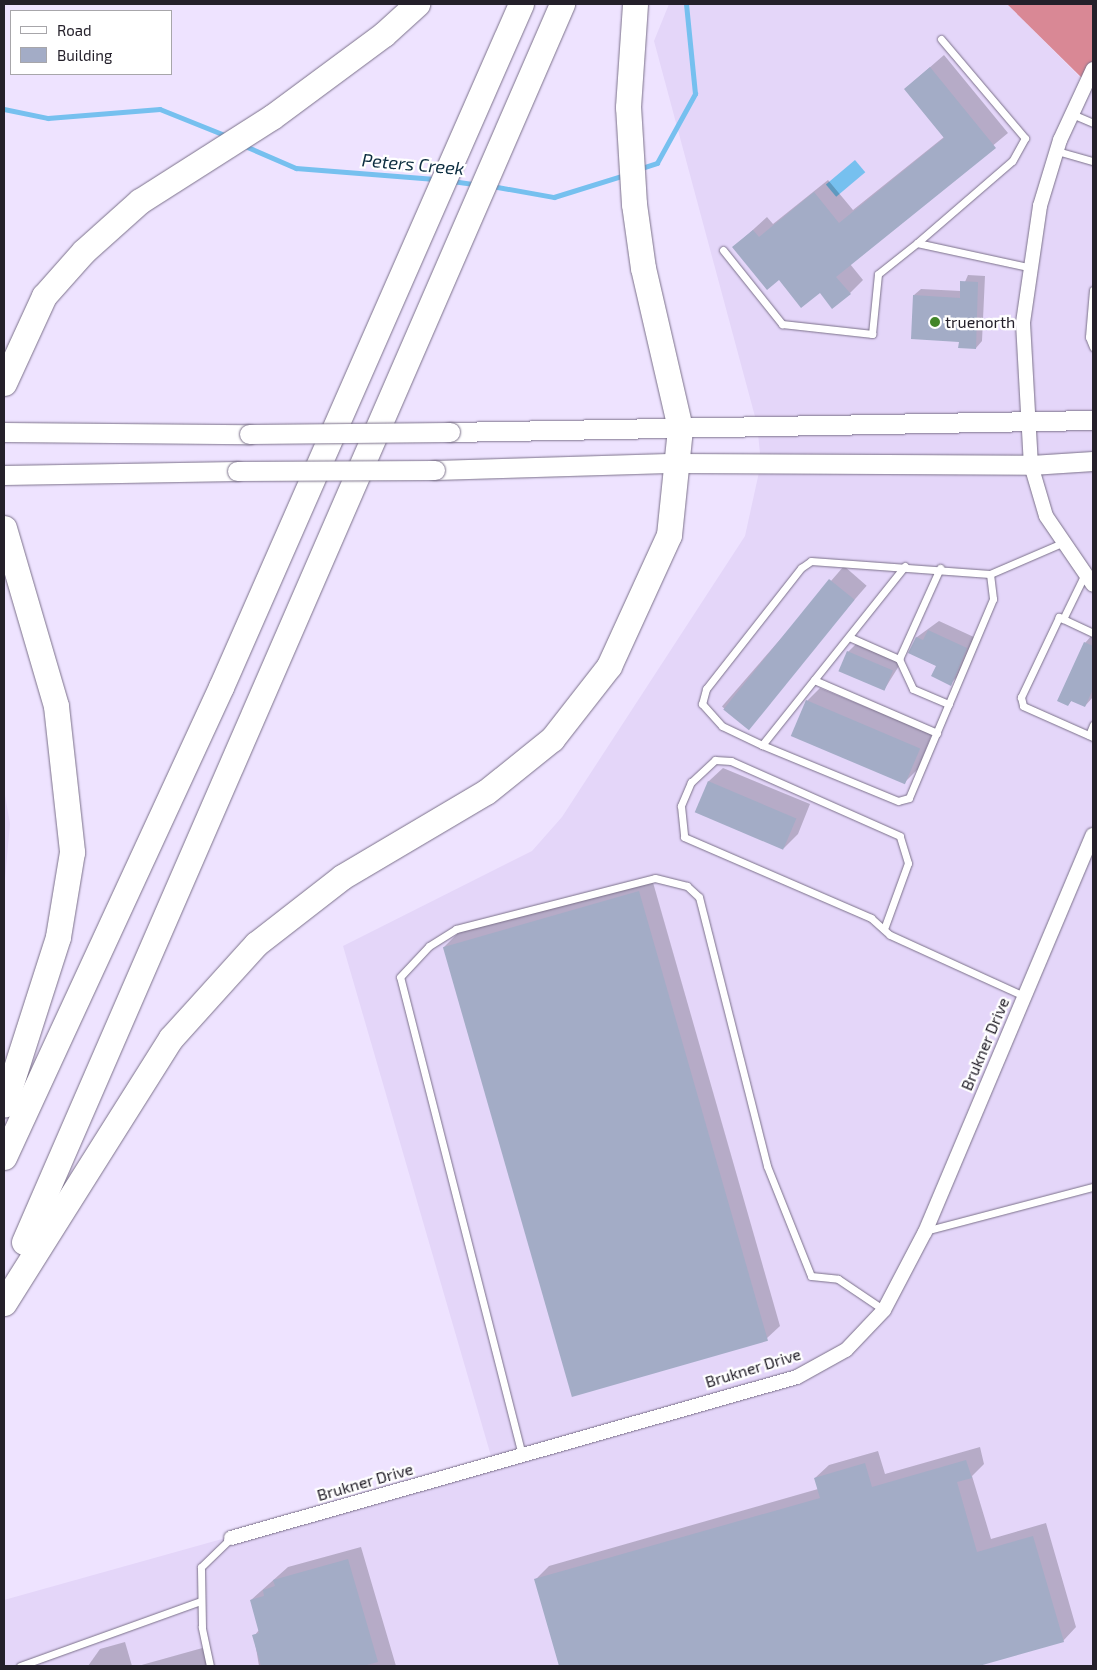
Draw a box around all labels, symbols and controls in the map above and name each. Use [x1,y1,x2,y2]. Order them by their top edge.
legend [10,10,172,75]
text: Road [57,21,92,39]
text: Building [57,46,112,64]
water label: Peters Creek [361,149,465,179]
place label: truenorth [945,312,1015,332]
marker: truenorth [929,316,941,328]
street label: Brukner Drive [957,994,1013,1094]
street label: Brukner Drive [703,1344,803,1392]
street label: Brukner Drive [315,1459,415,1505]

